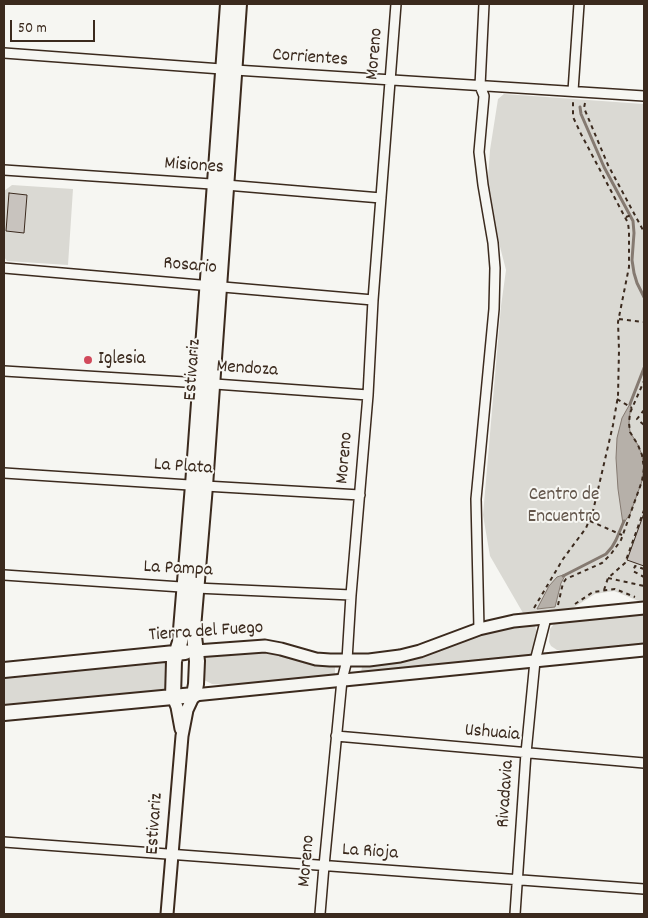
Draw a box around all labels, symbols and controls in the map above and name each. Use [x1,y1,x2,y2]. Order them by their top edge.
scale bar [12,10,98,42]
text: 50 m [18,18,47,40]
street label: Moreno [362,27,390,81]
street label: Corrientes [271,45,349,73]
street label: Misiones [163,154,225,180]
street label: Rosario [162,253,218,281]
street label: Estivariz [180,338,208,402]
place label: Iglesia [98,349,145,371]
marker: Iglesia [82,354,94,366]
street label: Mendoza [215,356,279,384]
street label: Moreno [332,431,360,485]
street label: La Plata [153,455,213,481]
park label: Centro de Encuentro [528,485,600,529]
street label: La Pampa [143,557,213,583]
street label: Tierra del Fuego [148,618,264,648]
street label: Ushuaia [463,720,521,748]
street label: Rivadavia [493,759,521,829]
street label: Estivariz [142,792,170,856]
street label: Moreno [294,834,322,888]
street label: La Rioja [341,840,399,866]

